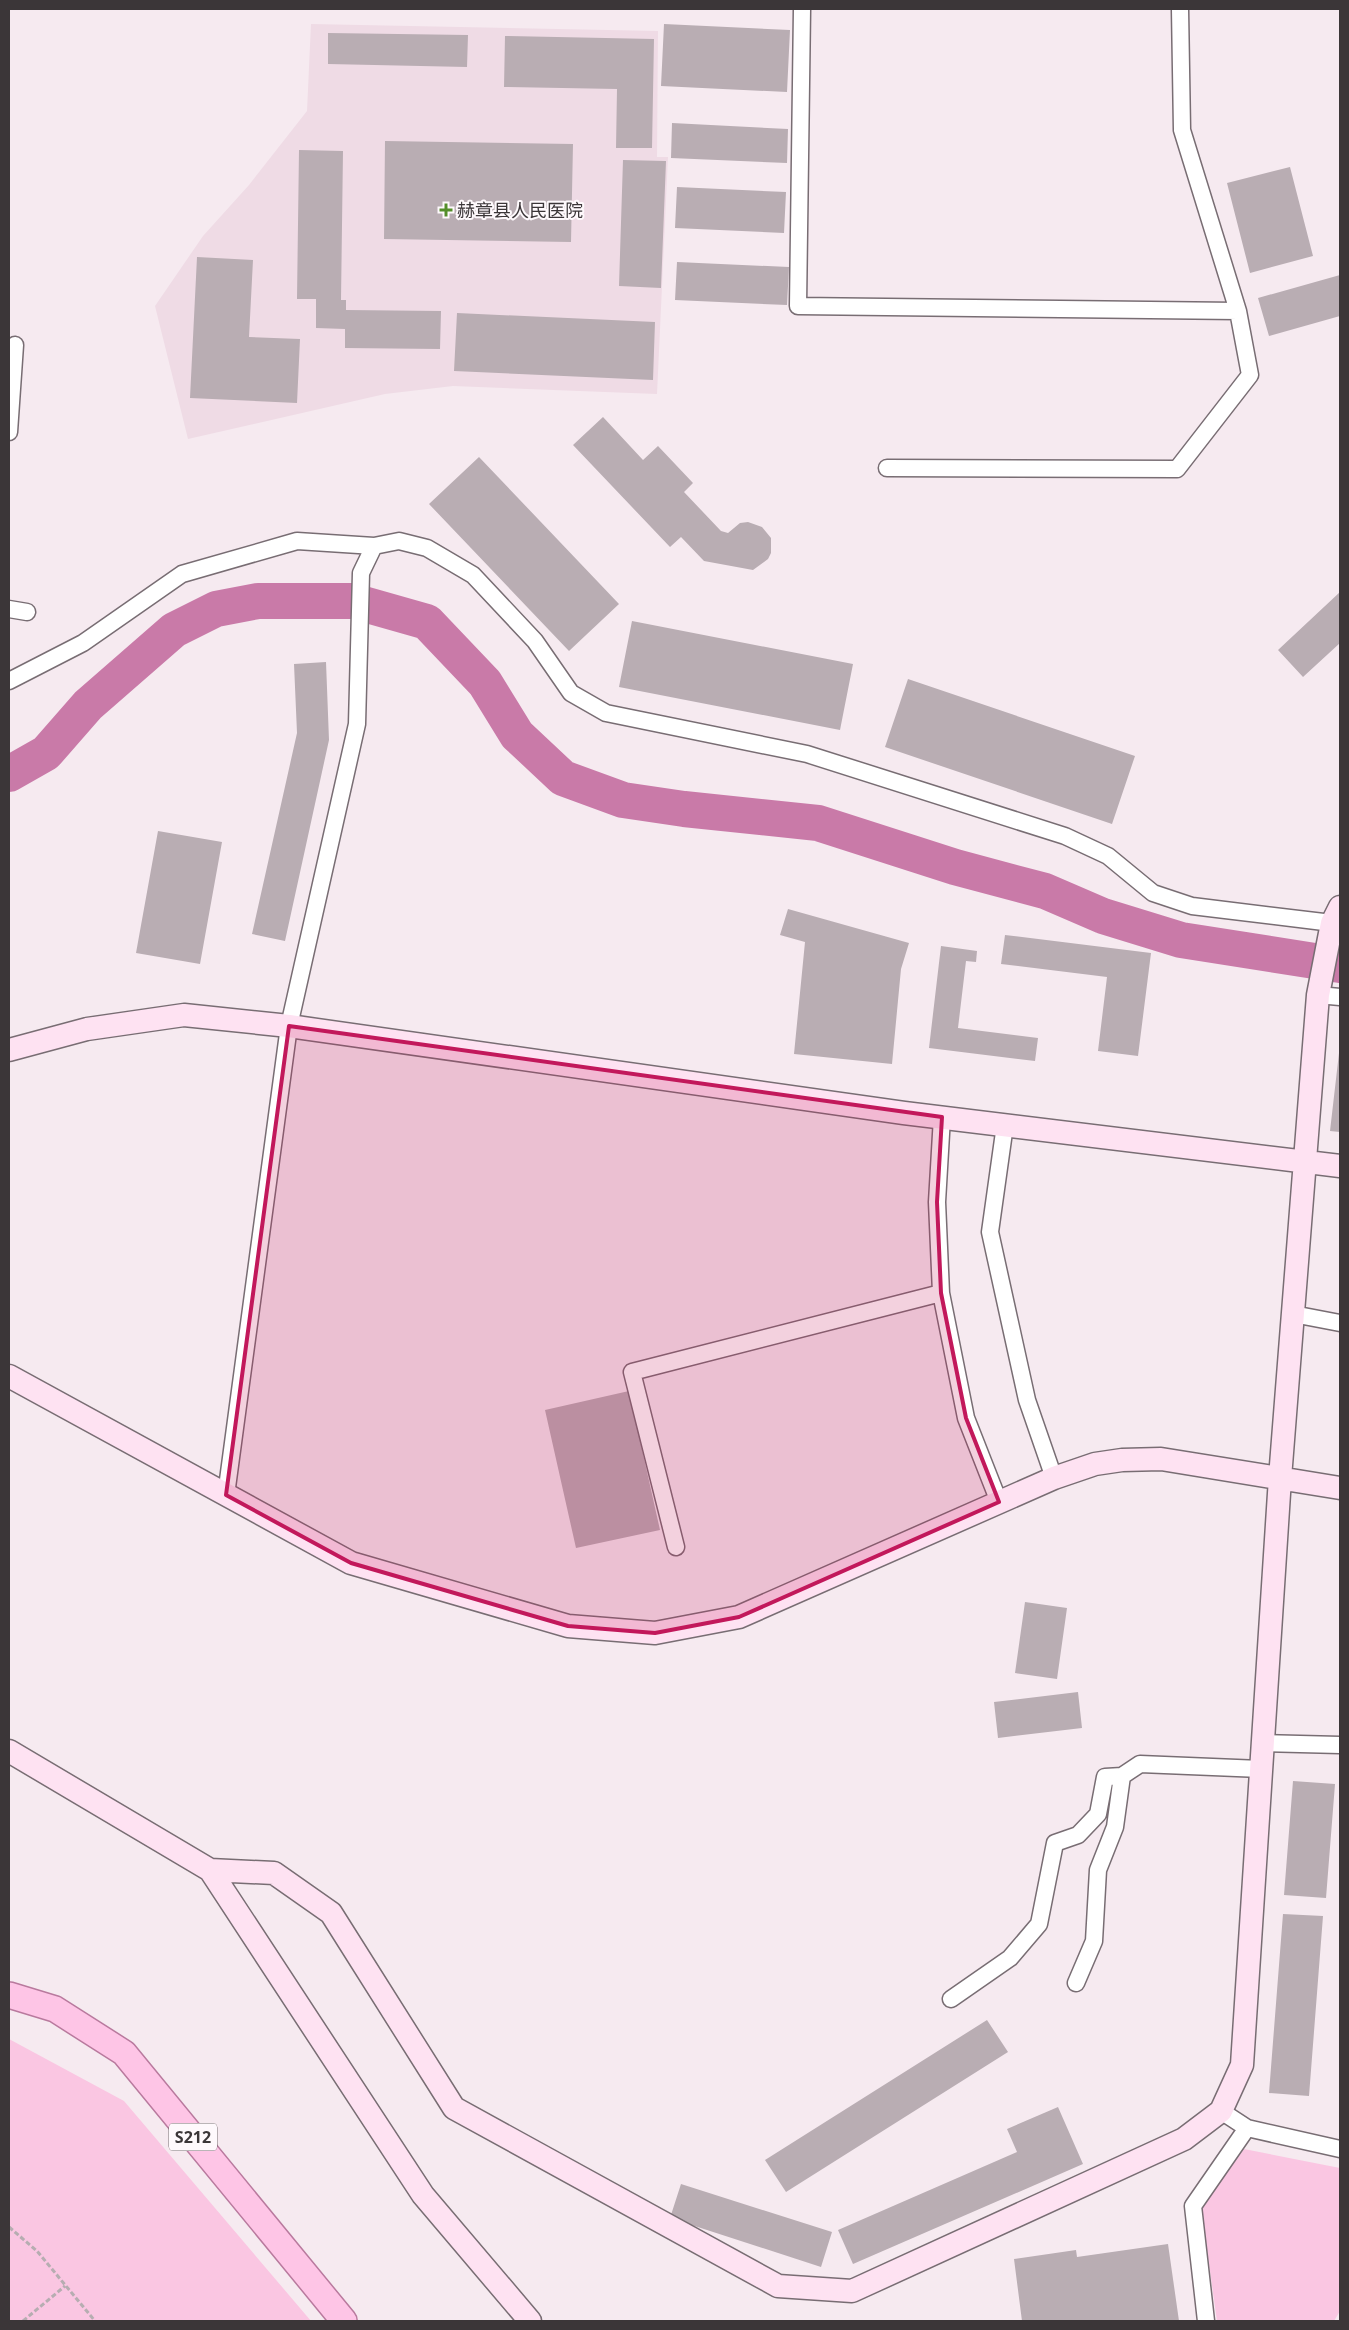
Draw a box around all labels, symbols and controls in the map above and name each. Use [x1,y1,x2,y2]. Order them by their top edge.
place label: 赫章县人民医院 [457,198,583,222]
marker: 赫章县人民医院 [439,203,453,217]
road number: S212 [169,2124,217,2150]

